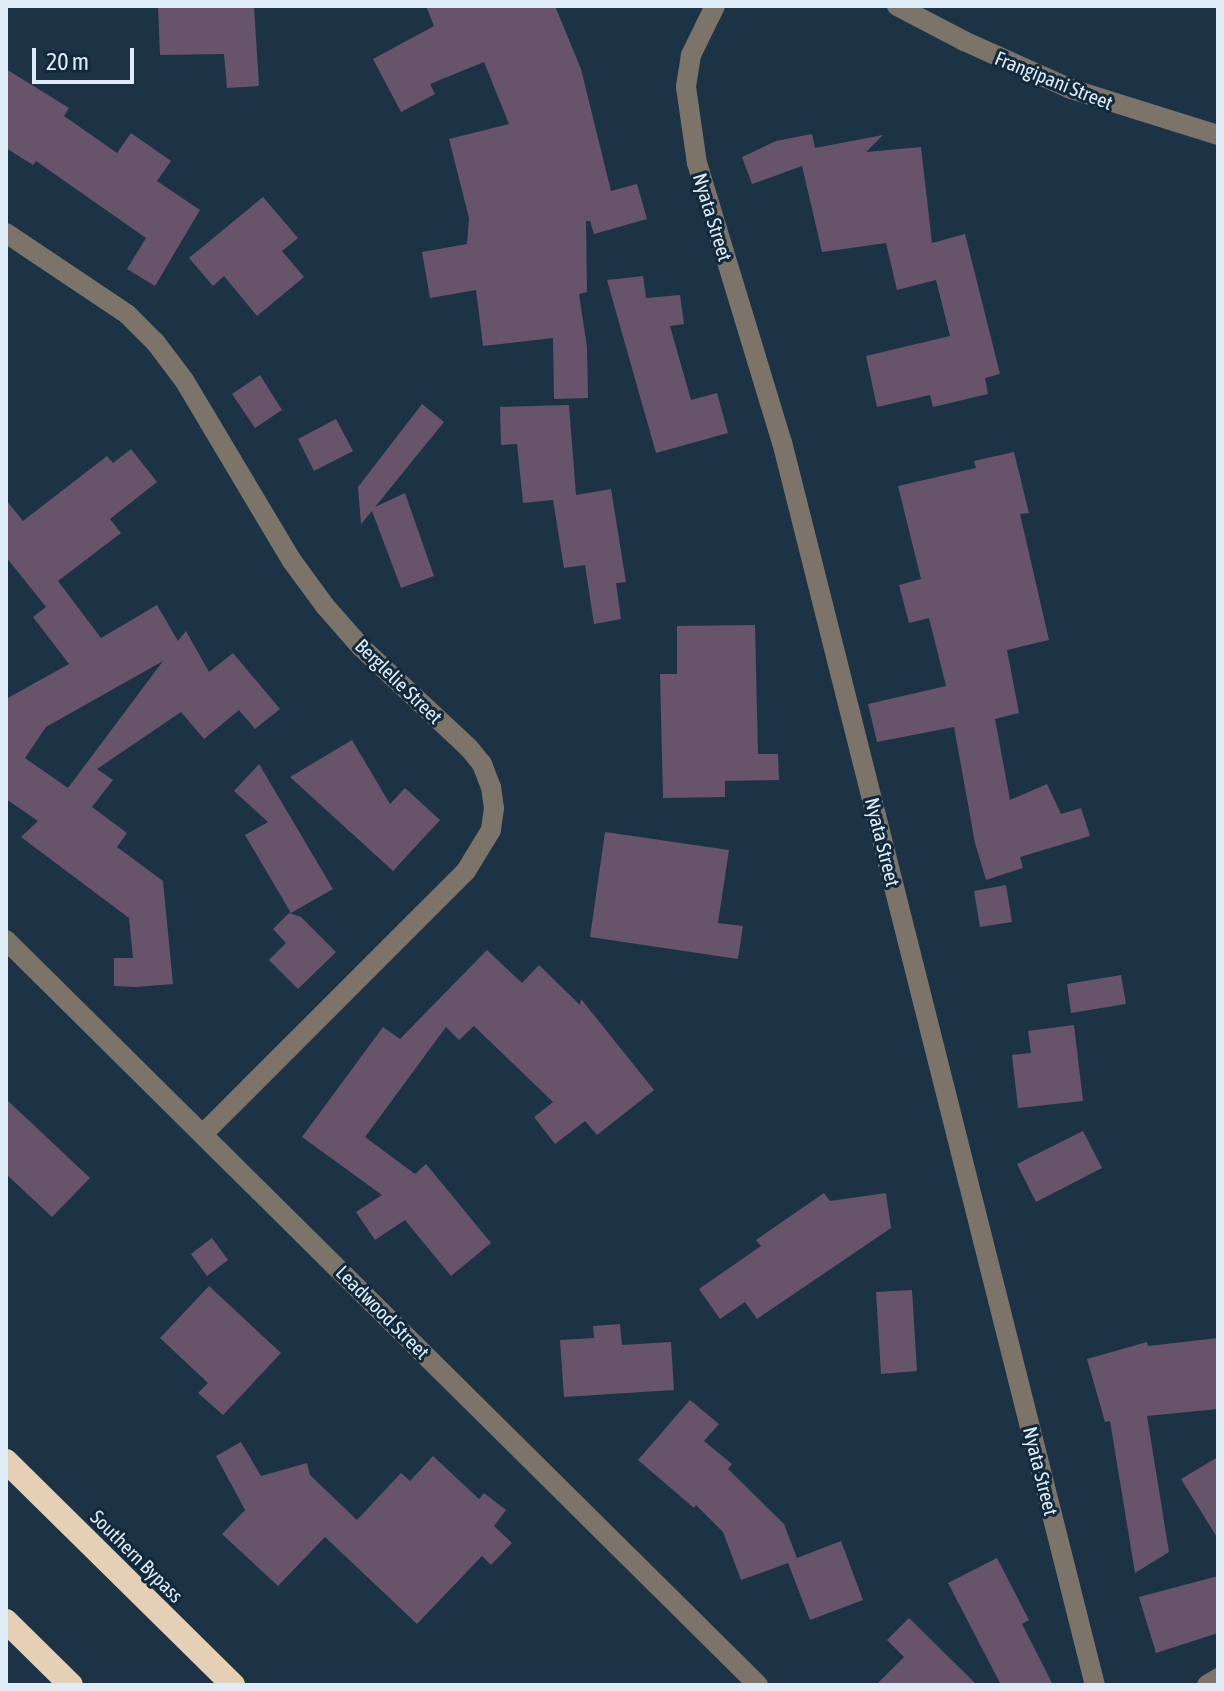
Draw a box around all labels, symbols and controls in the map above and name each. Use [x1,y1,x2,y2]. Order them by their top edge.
scale bar [36,32,138,82]
street label: Frangipani Street [992,45,1116,115]
text: 20 m [46,48,89,75]
street label: Nyata Street [688,170,738,264]
street label: Berglelie Street [350,633,448,729]
street label: Nyata Street [860,795,906,889]
street label: Leadwood Street [331,1260,435,1364]
street label: Nyata Street [1018,1424,1064,1518]
street label: Southern Bypass [86,1505,188,1607]

